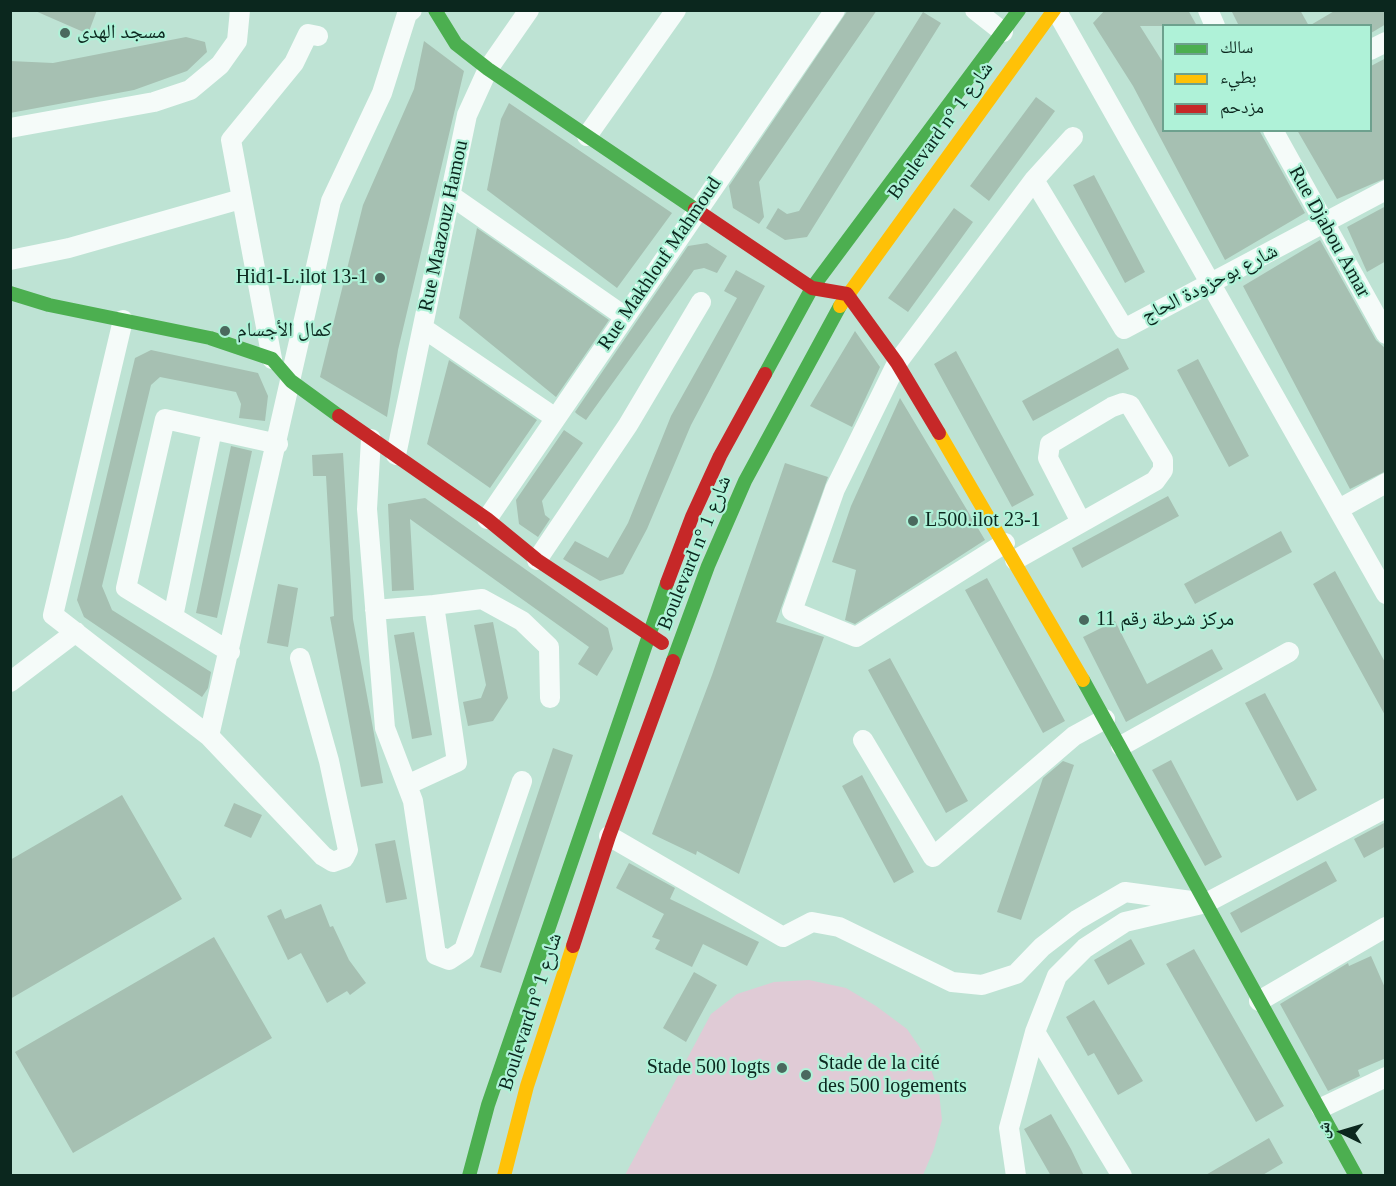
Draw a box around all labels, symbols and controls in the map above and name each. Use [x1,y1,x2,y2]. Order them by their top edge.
place label: مسجد الهدى [77,21,166,45]
legend [1162,24,1372,132]
marker: مسجد الهدى [58,26,72,40]
text: سالك [1220,37,1253,57]
street label: Boulevard n° شارع 1 [883,57,999,205]
text: بطيء [1220,67,1257,87]
text: مزدحم [1220,97,1264,117]
street label: Rue Maazouz Hamou [414,138,474,314]
street label: Rue Djabou Amar [1283,162,1375,302]
street label: Rue Makhlouf Mahmoud [593,173,727,355]
street label: شارع بوحزودة الحاج [1138,239,1282,329]
place label: Hid1-L.ilot 13-1 [236,266,368,290]
marker: Hid1-L.ilot 13-1 [373,271,387,285]
place label: كمال الأجسام [237,319,331,343]
marker: كمال الأجسام [218,324,232,338]
street label: Boulevard n° شارع 1 [653,472,737,634]
place label: L500.ilot 23-1 [925,509,1041,533]
marker: L500.ilot 23-1 [906,514,920,528]
place label: مركز شرطة رقم 11 [1096,608,1234,632]
marker: مركز شرطة رقم 11 [1077,613,1091,627]
street label: Boulevard n° شارع 1 [494,930,568,1094]
place label: Stade de la cité des 500 logements [818,1052,967,1099]
place label: Stade 500 logts [647,1056,770,1080]
marker: Stade 500 logts [775,1061,789,1075]
marker: Stade de la cité des 500 logements [799,1068,813,1082]
north arrow [1312,1102,1372,1162]
text: ش [1314,1121,1333,1140]

